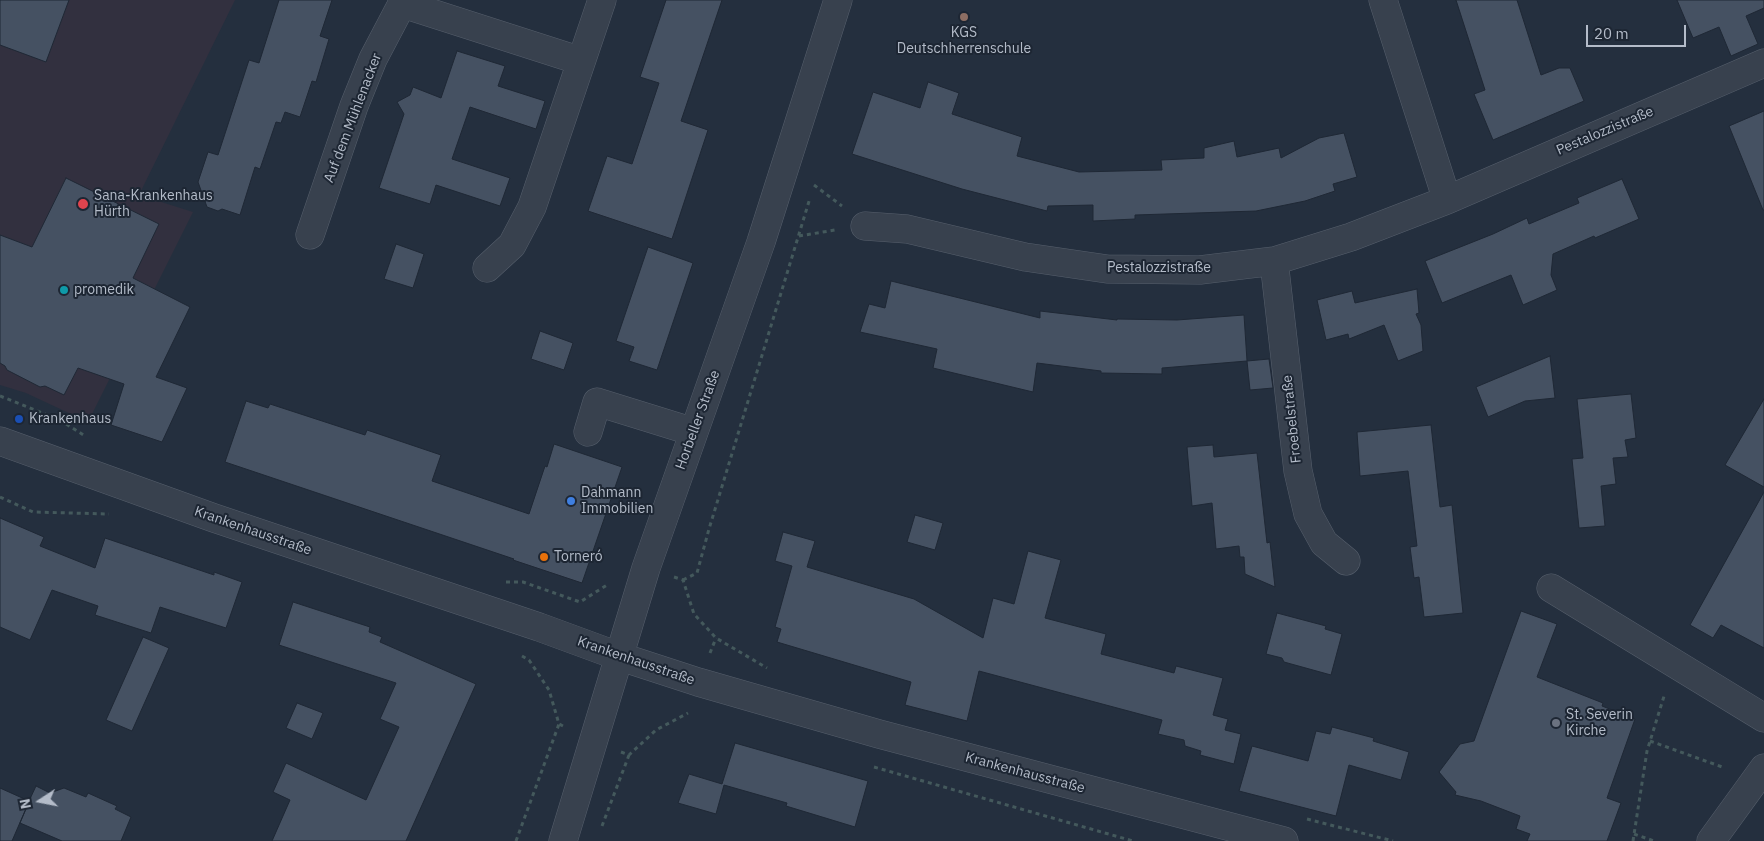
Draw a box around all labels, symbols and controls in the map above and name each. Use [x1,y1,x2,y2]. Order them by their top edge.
marker: KGS Deutschherrenschule [958,11,970,23]
scale bar [1589,15,1689,47]
text: 20 m [1594,24,1629,43]
place label: KGS Deutschherrenschule [897,25,1031,58]
street label: Auf dem Mühlenacker [321,51,385,185]
street label: Pestalozzistraße [1554,103,1656,159]
place label: Sana-Krankenhaus Hürth [94,188,213,220]
marker: Sana-Krankenhaus Hürth [76,197,90,211]
street label: Pestalozzistraße [1107,260,1211,276]
place label: promedik [74,282,134,298]
marker: promedik [58,284,70,296]
street label: Horbeller Straße [672,368,724,472]
street label: Froebelstraße [1279,374,1305,464]
place label: Krankenhaus [29,411,111,427]
marker: Krankenhaus [13,413,25,425]
place label: Dahmann Immobilien [581,485,653,518]
marker: Dahmann Immobilien [565,495,577,507]
street label: Krankenhausstraße [192,503,314,559]
place label: Torneró [554,549,603,565]
marker: Torneró [538,551,550,563]
street label: Krankenhausstraße [575,633,697,689]
place label: St. Severin Kirche [1566,707,1633,740]
marker: St. Severin Kirche [1550,717,1562,729]
street label: Krankenhausstraße [963,749,1087,797]
north arrow [15,776,65,826]
text: N [15,797,35,811]

